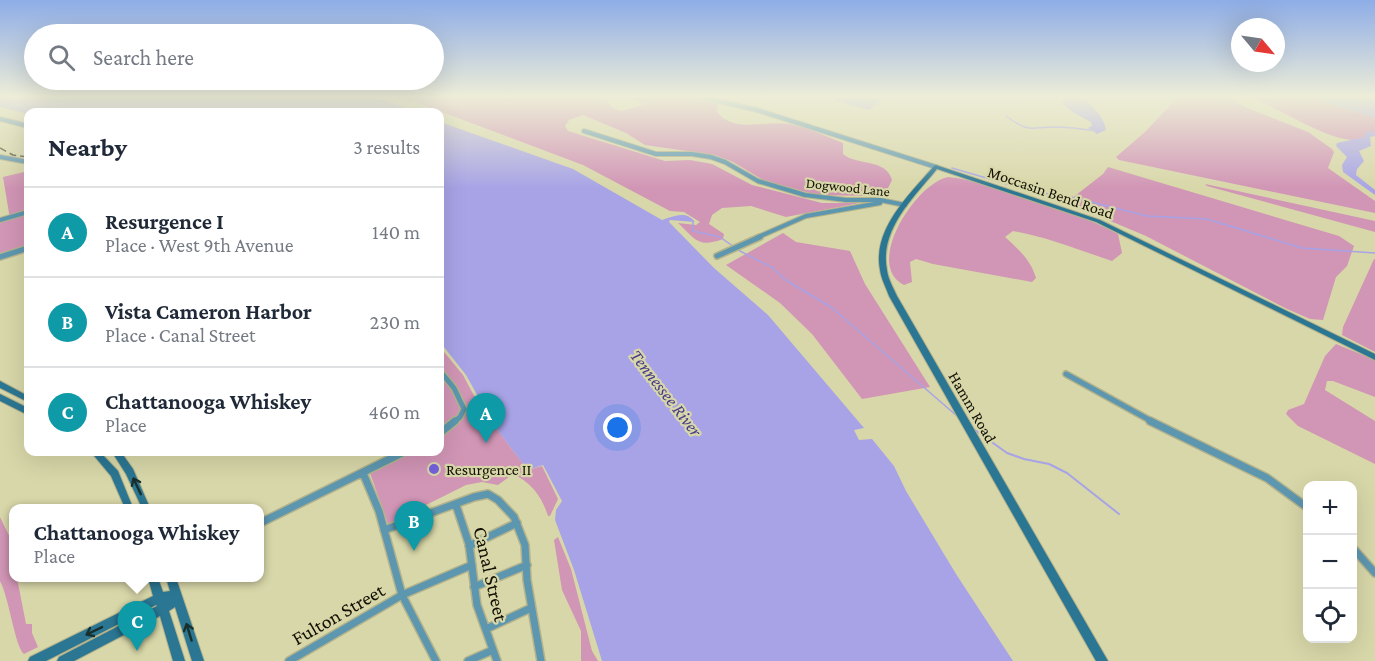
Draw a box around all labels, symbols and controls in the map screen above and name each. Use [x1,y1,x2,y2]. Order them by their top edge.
north arrow [1231,18,1285,72]
search box [24,24,444,90]
icon: search [45,41,78,74]
text: Search here [93,45,194,70]
text: Nearby [48,133,127,162]
text: 3 results [353,136,420,158]
street label: Moccasin Bend Road [986,163,1117,222]
street label: Dogwood Lane [805,175,891,199]
text: Resurgence I [105,209,224,234]
text: A [62,221,73,243]
text: 140 m [372,221,420,243]
text: Place · West 9th Avenue [105,234,294,256]
text: Vista Cameron Harbor [105,299,312,324]
text: B [62,311,73,333]
text: 230 m [370,311,420,333]
text: Place · Canal Street [105,324,256,346]
water label: Tennessee River [626,346,706,441]
street label: Hamm Road [945,369,1000,446]
text: Chattanooga Whiskey [105,389,311,414]
pin: A [466,394,506,443]
text: C [61,401,74,423]
text: 460 m [368,401,420,423]
your location [603,413,632,442]
text: Place [105,414,147,436]
place label: Resurgence II [446,461,532,479]
marker: Resurgence II [427,462,441,476]
one-way arrow [130,477,142,495]
map controls [1303,481,1357,643]
button: + [1303,481,1357,535]
pin: B [394,502,434,551]
popup [9,504,264,582]
text: Chattanooga Whiskey [33,520,240,545]
street label: Canal Street [469,524,513,624]
button: − [1303,535,1357,589]
text: Place [33,545,75,567]
street label: Fulton Street [288,578,388,649]
button: locate [1303,589,1357,643]
pin: C [118,602,156,651]
one-way arrow [183,623,194,642]
one-way arrow [86,625,104,637]

